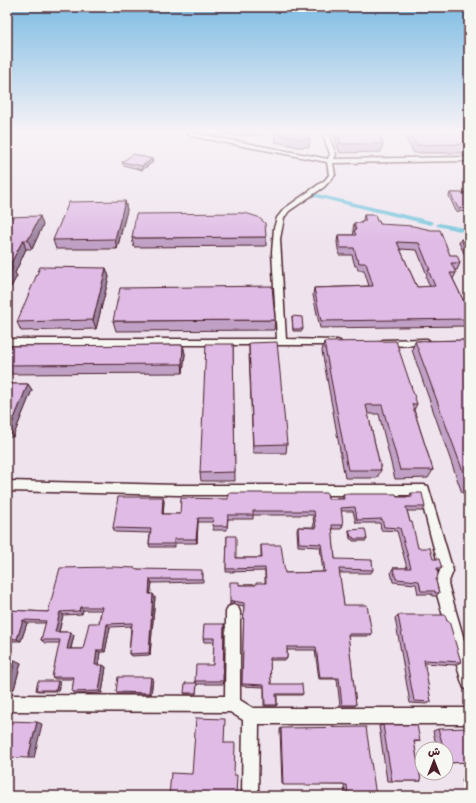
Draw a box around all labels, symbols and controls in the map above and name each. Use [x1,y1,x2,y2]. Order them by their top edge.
north arrow [414,741,454,781]
text: ش [428,745,440,758]

